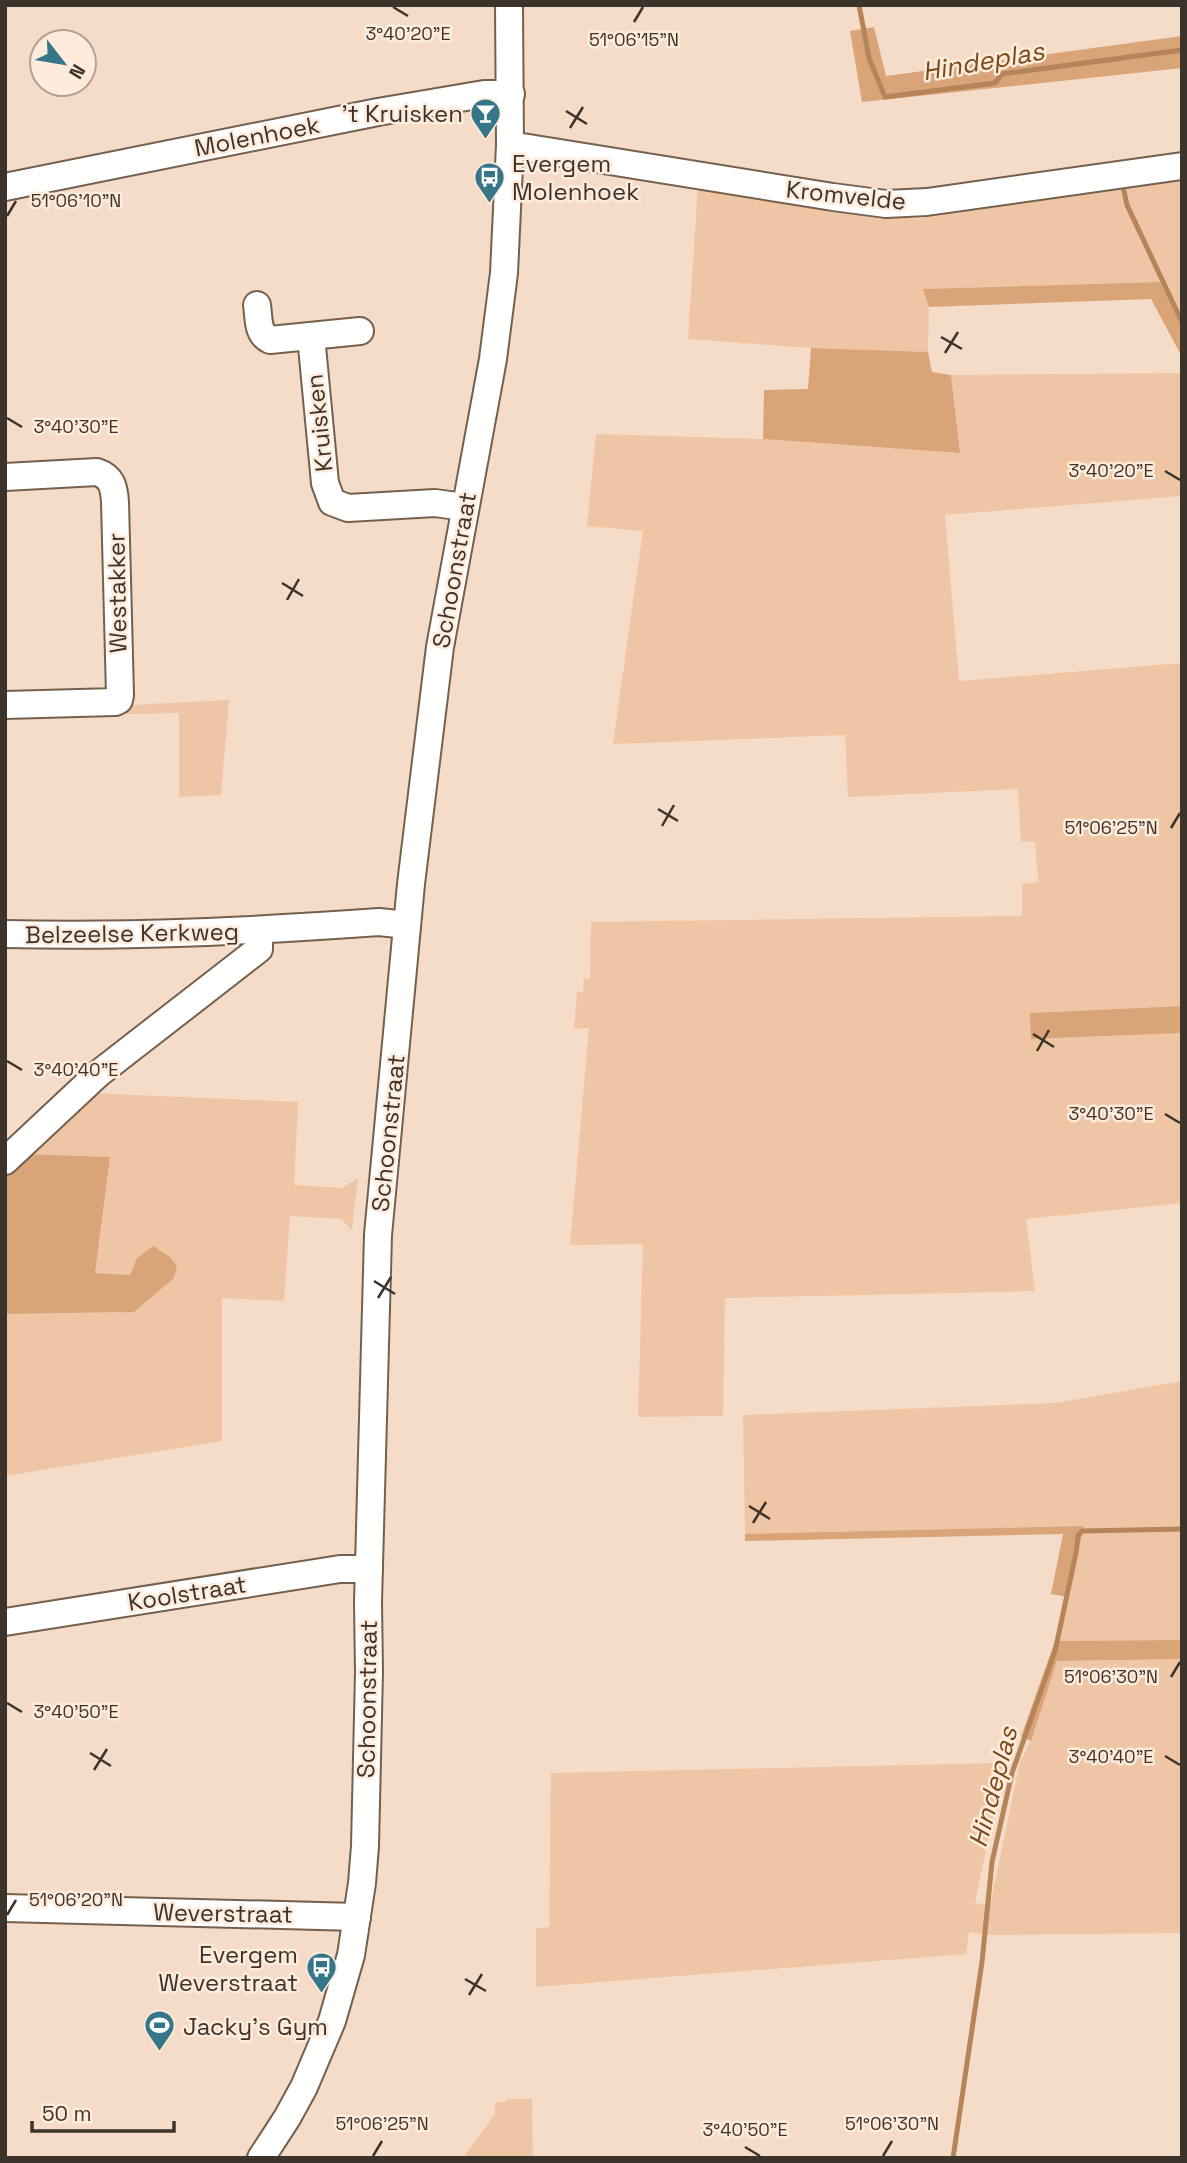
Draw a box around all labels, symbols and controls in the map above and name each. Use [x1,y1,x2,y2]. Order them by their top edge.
text: 3°40'20"E [365,22,451,45]
north arrow [28,28,98,98]
text: 51°06'15"N [589,28,679,51]
water label: Hindeplas [919,33,1048,88]
text: N [63,60,91,83]
bar icon: 't Kruisken [469,96,503,140]
place label: 't Kruisken [342,98,463,129]
street label: Molenhoek [192,109,322,163]
place label: Evergem Molenhoek [512,148,639,207]
bus stop icon: Evergem Molenhoek [472,160,506,204]
street label: Kromvelde [784,173,908,217]
text: 51°06'10"N [31,189,121,212]
street label: Kruisken [298,373,340,473]
text: 3°40'30"E [33,415,119,438]
text: 3°40'20"E [1068,459,1154,482]
street label: Schoonstraat [425,489,483,651]
street label: Westakker [100,533,134,653]
text: 51°06'25"N [1064,816,1158,839]
street label: Belzeelse Kerkweg [25,916,239,950]
street label: Schoonstraat [364,1053,412,1213]
text: 3°40'40"E [34,1058,118,1081]
text: 3°40'30"E [1068,1102,1154,1125]
street label: Koolstraat [125,1568,249,1618]
street label: Schoonstraat [350,1620,384,1778]
text: 51°06'30"N [1064,1665,1158,1688]
text: 3°40'50"E [33,1700,119,1723]
water label: Hindeplas [961,1722,1026,1851]
text: 3°40'40"E [1069,1745,1153,1768]
text: 51°06'20"N [29,1888,123,1911]
street label: Weverstraat [153,1896,293,1930]
place label: Evergem Weverstraat [158,1939,298,1998]
bus stop icon: Evergem Weverstraat [304,1951,338,1995]
sports icon: Jacky's Gym [143,2009,177,2053]
place label: Jacky's Gym [183,2011,328,2042]
scale bar [32,2090,173,2134]
text: 50 m [42,2100,92,2127]
text: 51°06'25"N [335,2112,429,2135]
text: 51°06'30"N [845,2112,939,2135]
text: 3°40'50"E [702,2118,788,2141]

